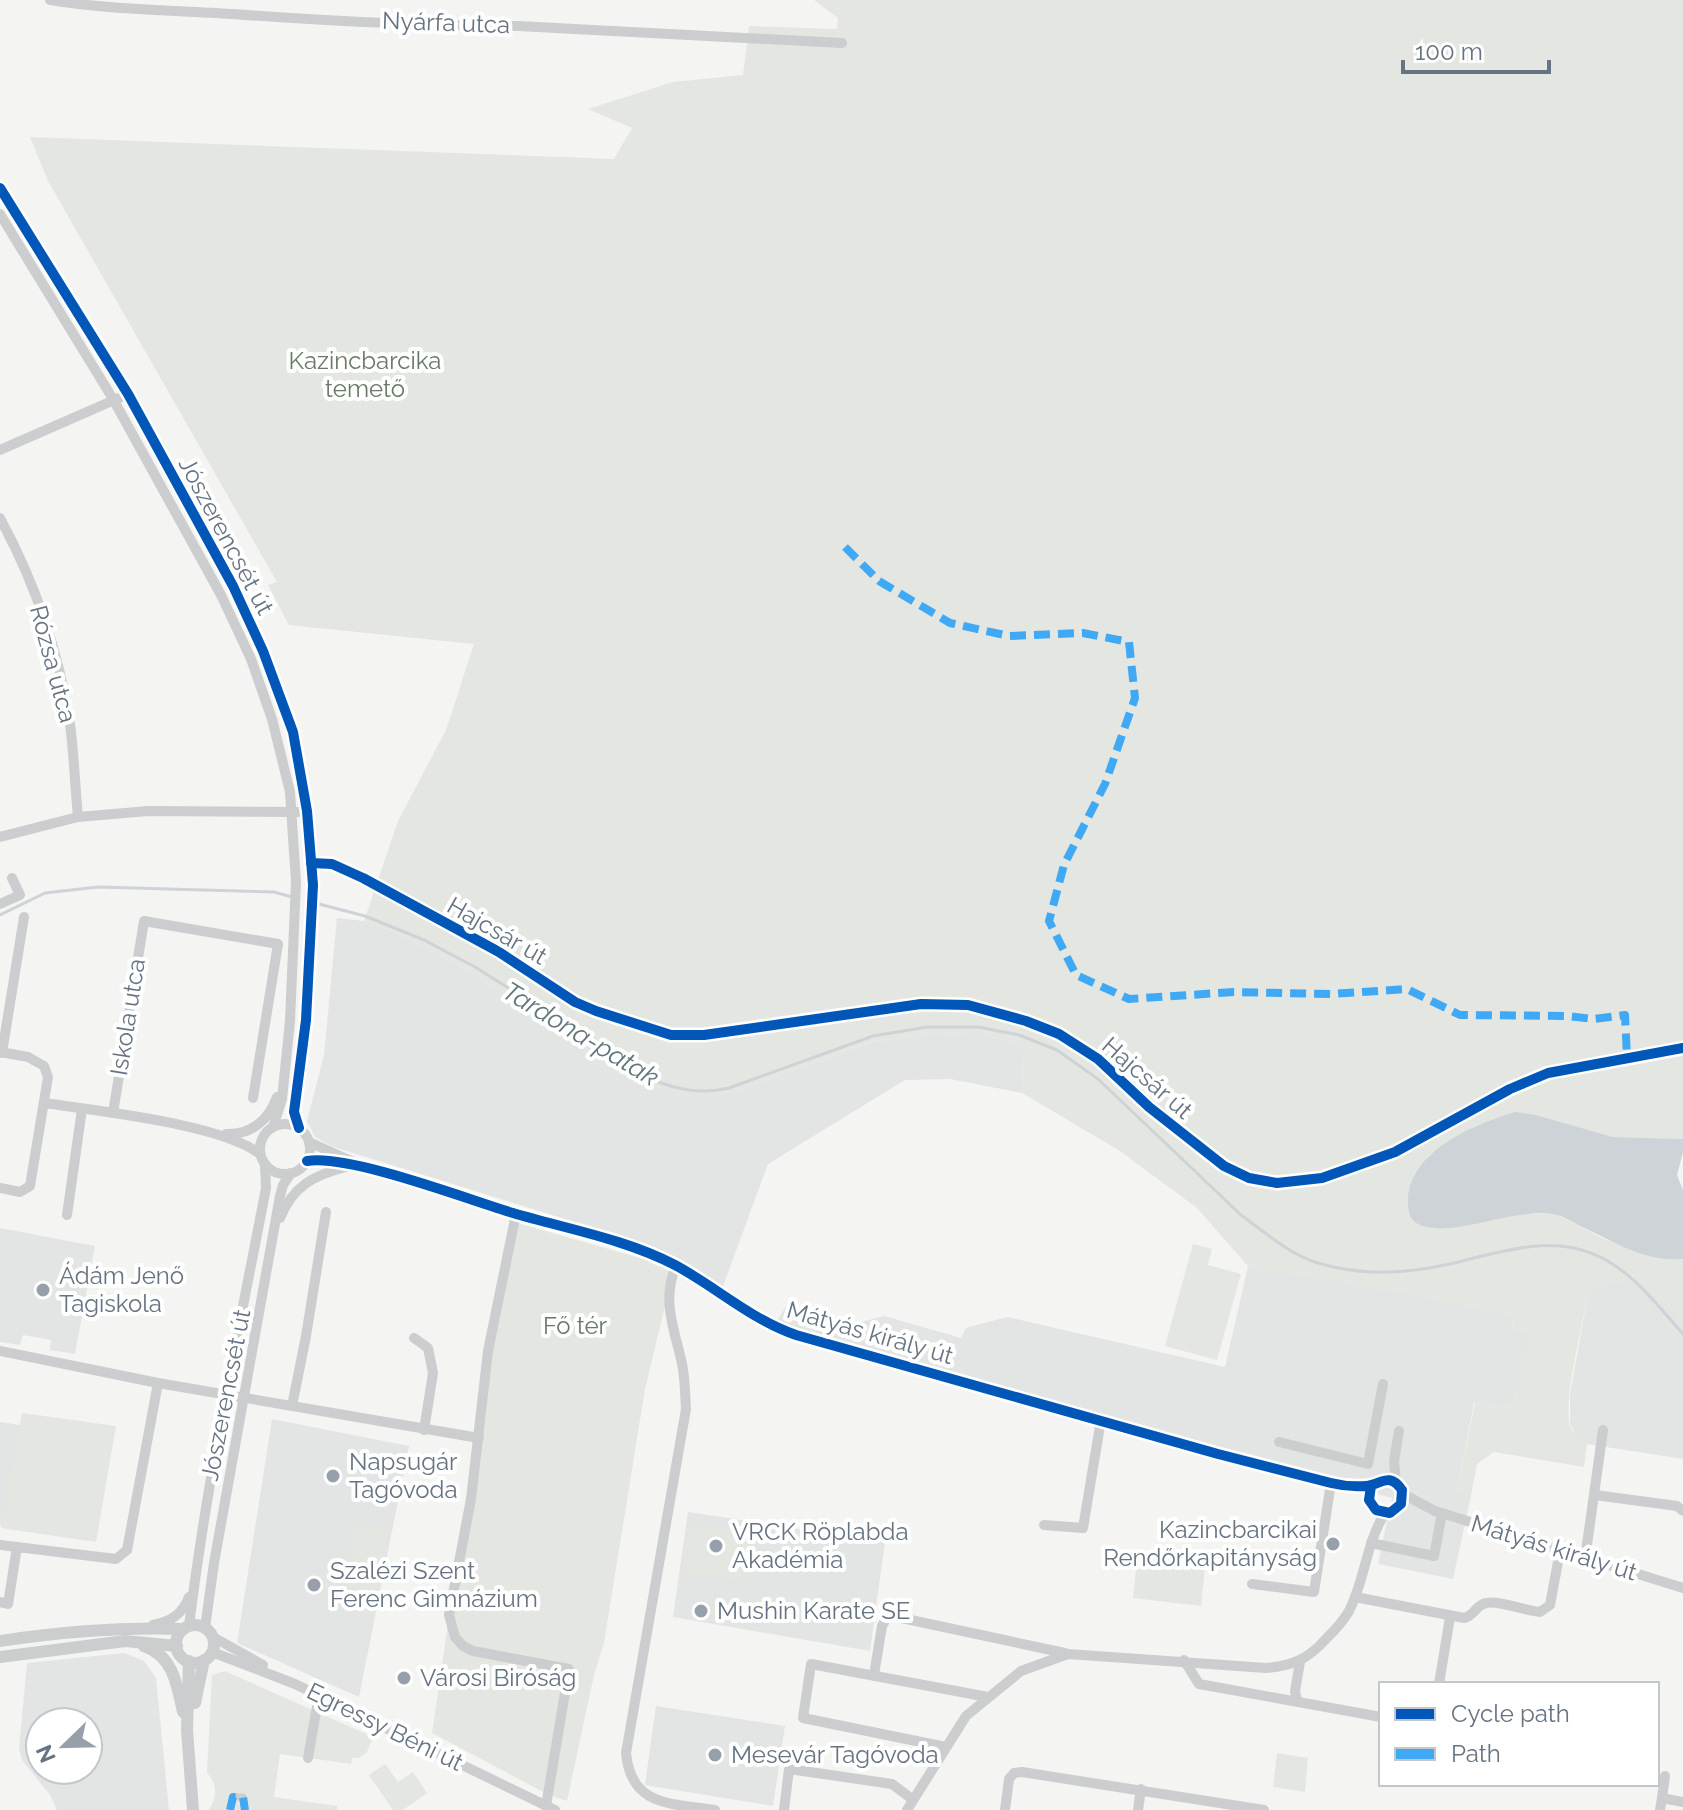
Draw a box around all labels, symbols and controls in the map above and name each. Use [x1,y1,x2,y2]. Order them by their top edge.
street label: Nyárfa utca [381,6,511,39]
scale bar [1403,24,1549,74]
text: 100 m [1415,37,1483,66]
park label: Kazincbarcika temető [289,346,441,403]
street label: Jószerencsét út [173,452,280,619]
street label: Rózsa utca [24,602,83,726]
street label: Hajcsár út [442,890,552,971]
street label: Iskola utca [104,956,151,1077]
water label: Tardona-patak [498,976,664,1092]
street label: Hajcsár út [1096,1031,1198,1125]
place label: Ádám Jenő Tagiskola [59,1261,184,1318]
marker: Ádám Jenő Tagiskola [34,1281,52,1299]
street label: Mátyás király út [784,1295,957,1370]
street label: Jószerencsét út [195,1307,256,1483]
park label: Fő tér [543,1311,608,1340]
place label: Napsugár Tagóvoda [349,1447,458,1504]
marker: Napsugár Tagóvoda [324,1467,342,1485]
street label: Mátyás király út [1468,1509,1641,1586]
place label: Kazincbarcikai Rendőrkapitányság [1103,1515,1317,1572]
place label: VRCK Röplabda Akadémia [732,1517,909,1574]
marker: Kazincbarcikai Rendőrkapitányság [1324,1535,1342,1553]
marker: VRCK Röplabda Akadémia [707,1537,725,1555]
place label: Szalézi Szent Ferenc Gimnázium [330,1556,538,1613]
marker: Szalézi Szent Ferenc Gimnázium [305,1576,323,1594]
place label: Mushin Karate SE [717,1596,910,1625]
marker: Mushin Karate SE [692,1602,710,1620]
place label: Városi Biróság [420,1663,576,1692]
marker: Városi Biróság [395,1669,413,1687]
street label: Egressy Béni út [302,1676,468,1777]
legend [1379,1682,1659,1786]
text: Cycle path [1451,1699,1570,1728]
north arrow [24,1706,104,1786]
text: Path [1451,1739,1501,1768]
place label: Mesevár Tagóvoda [731,1740,939,1769]
text: N [30,1741,61,1767]
marker: Mesevár Tagóvoda [706,1746,724,1764]

